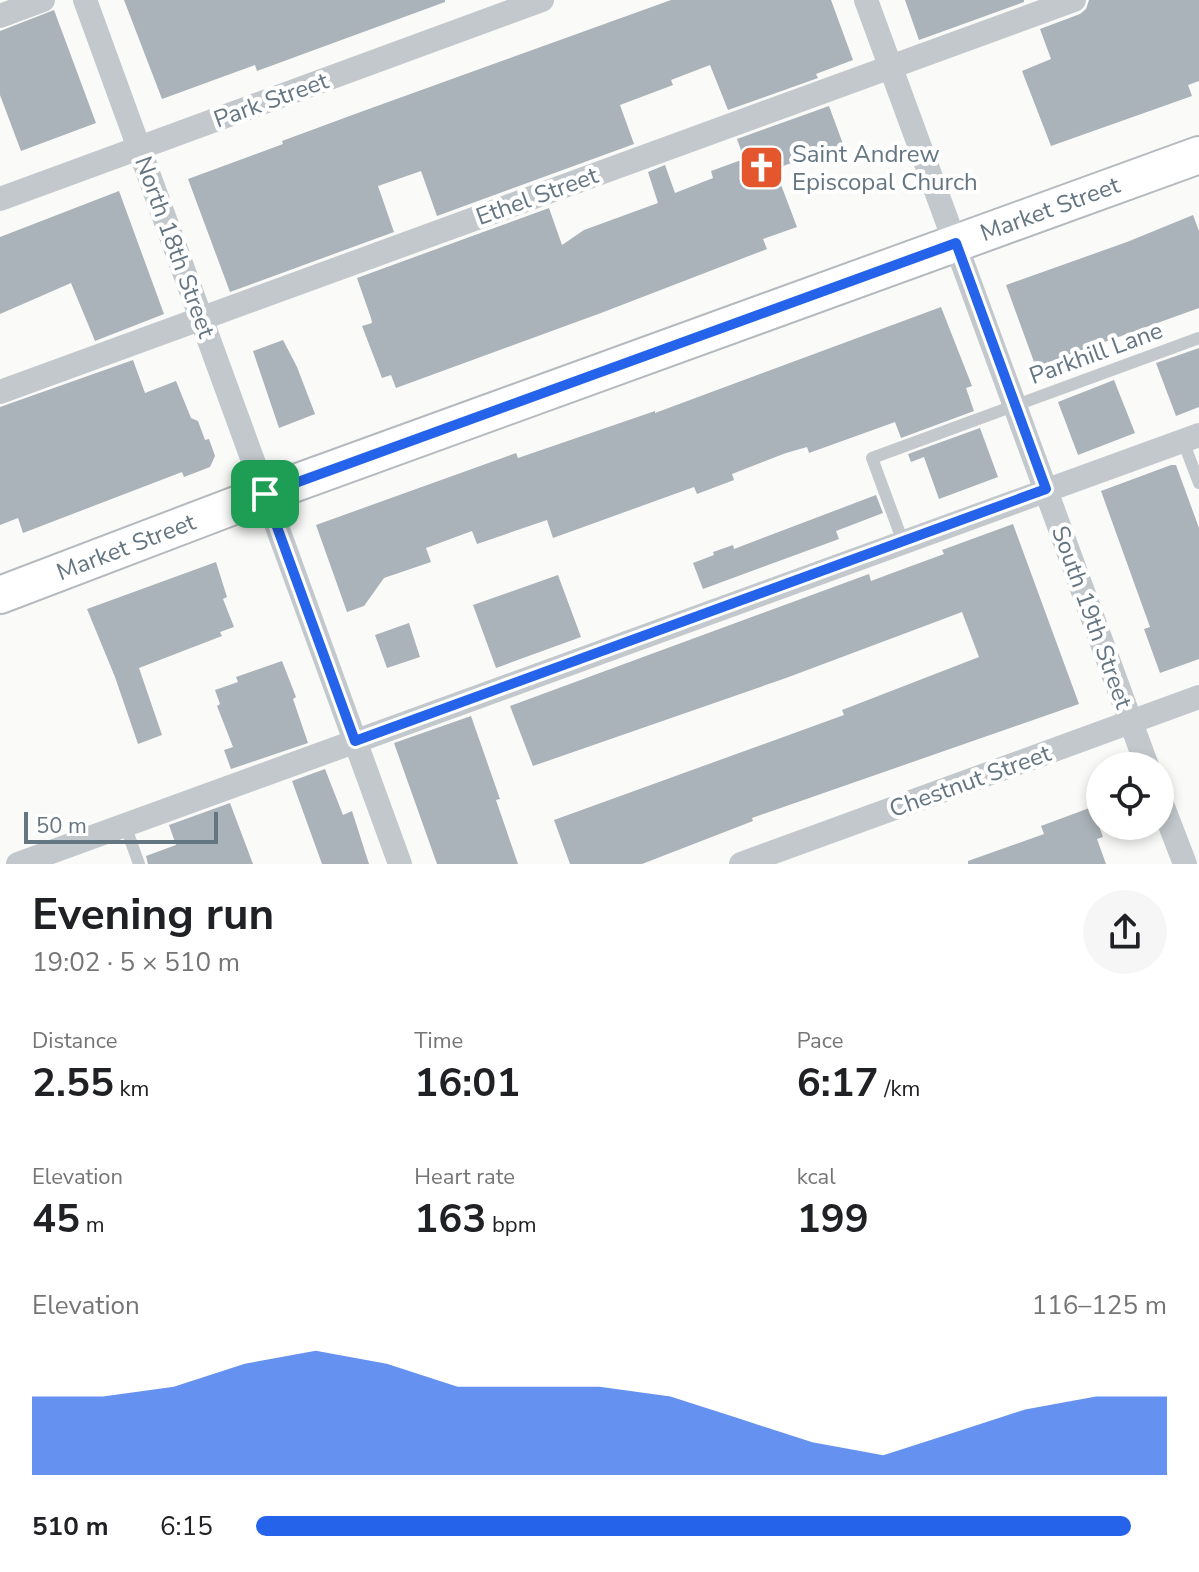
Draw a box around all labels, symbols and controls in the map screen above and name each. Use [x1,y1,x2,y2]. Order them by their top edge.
street label: Park Street [209,64,333,135]
place label: Saint Andrew Episcopal Church [792,138,978,198]
church icon: Saint Andrew Episcopal Church [737,144,785,192]
street label: North 18th Street [127,152,223,343]
street label: Ethel Street [472,159,603,233]
street label: Market Street [976,169,1125,249]
street label: Parkhill Lane [1025,314,1167,392]
pin [231,460,299,528]
icon: arrive [243,472,287,516]
street label: Market Street [52,506,201,588]
street label: South 19th Street [1044,521,1140,713]
street label: Chestnut Street [885,737,1056,825]
map controls [1086,752,1174,840]
button: locate [1086,752,1174,840]
scale bar [24,808,218,844]
text: 50 m [36,811,87,841]
text: Evening run [32,885,274,945]
button: share [1083,890,1167,974]
text: 19:02 · 5 × 510 m [32,945,240,980]
text: Distance [32,1026,117,1056]
text: Time [414,1026,463,1056]
text: Pace [797,1026,843,1056]
text: 2.55 [32,1056,114,1110]
text: 16:01 [414,1056,520,1110]
text: 6:17 [797,1056,879,1110]
text: km [114,1074,149,1104]
text: /km [879,1074,920,1104]
text: Elevation [32,1162,123,1192]
text: Heart rate [414,1162,515,1192]
text: kcal [797,1162,836,1192]
text: 45 [32,1192,80,1246]
text: 163 [414,1192,486,1246]
text: 199 [797,1192,869,1246]
text: m [80,1210,105,1240]
text: bpm [486,1210,536,1240]
text: Elevation [32,1288,140,1323]
text: 116–125 m [1031,1288,1167,1323]
text: 510 m [32,1509,109,1544]
text: 6:15 [160,1509,213,1544]

